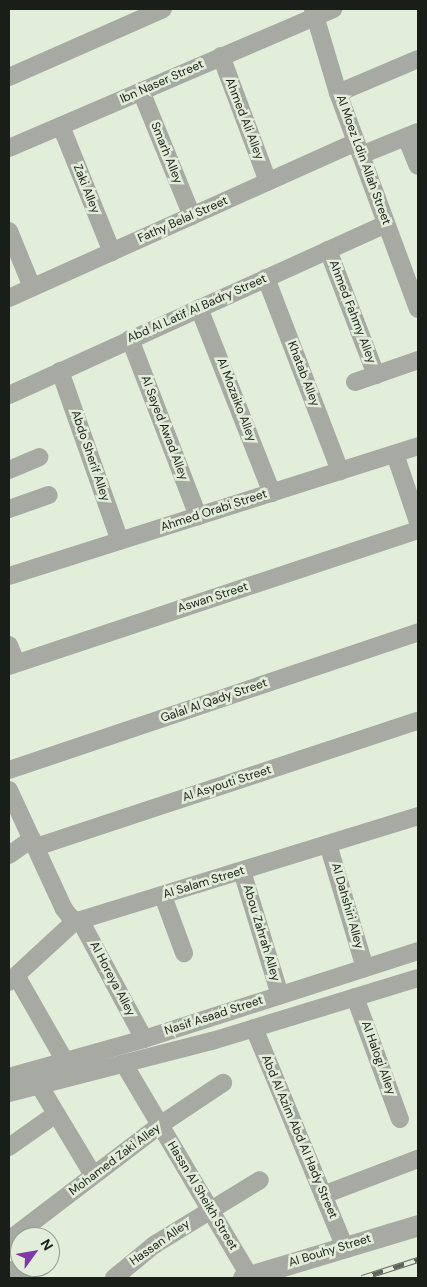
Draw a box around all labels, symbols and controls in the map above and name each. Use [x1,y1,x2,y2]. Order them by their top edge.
street label: Ibn Naser Street [118,57,206,107]
street label: Ahmed Ali Alley [222,76,266,162]
street label: Al Moez Ldin Allah Street [333,93,393,227]
street label: Smarh Alley [147,120,185,186]
street label: Zaki Alley [70,162,102,216]
street label: Fathy Belal Street [136,194,230,246]
street label: Ahmed Fahmy Alley [326,258,378,366]
street label: Abd Al Latif Al Badry Street [125,272,269,346]
street label: Khatab Alley [284,339,322,409]
street label: Al Mozaiko Alley [213,356,259,444]
street label: Al Sayed Awad Alley [137,374,191,482]
street label: Abdo Sherif Alley [68,409,112,503]
street label: Ahmed Orabi Street [159,487,269,535]
street label: Aswan Street [176,580,250,616]
street label: Galal Al Qady Street [159,676,269,726]
street label: Al Asyouti Street [181,763,273,805]
street label: Al Dahshiri Alley [328,862,366,950]
street label: Al Salam Street [162,864,246,902]
street label: Abou Zahrah Alley [239,883,283,983]
street label: Al Horeya Alley [86,939,138,1019]
street label: Nasif Asaad Street [163,993,265,1039]
street label: Al Halogi Alley [358,1019,398,1097]
street label: Abd Al Azim Abd Al Hady Street [258,1053,340,1221]
street label: Mohamed Zaki Alley [67,1121,163,1199]
street label: Hassn Al Sheikh Street [164,1139,240,1253]
street label: Hassan Alley [127,1217,193,1269]
north arrow [10,1227,60,1277]
street label: Al Bouhy Street [287,1232,373,1270]
text: N [37,1235,57,1254]

